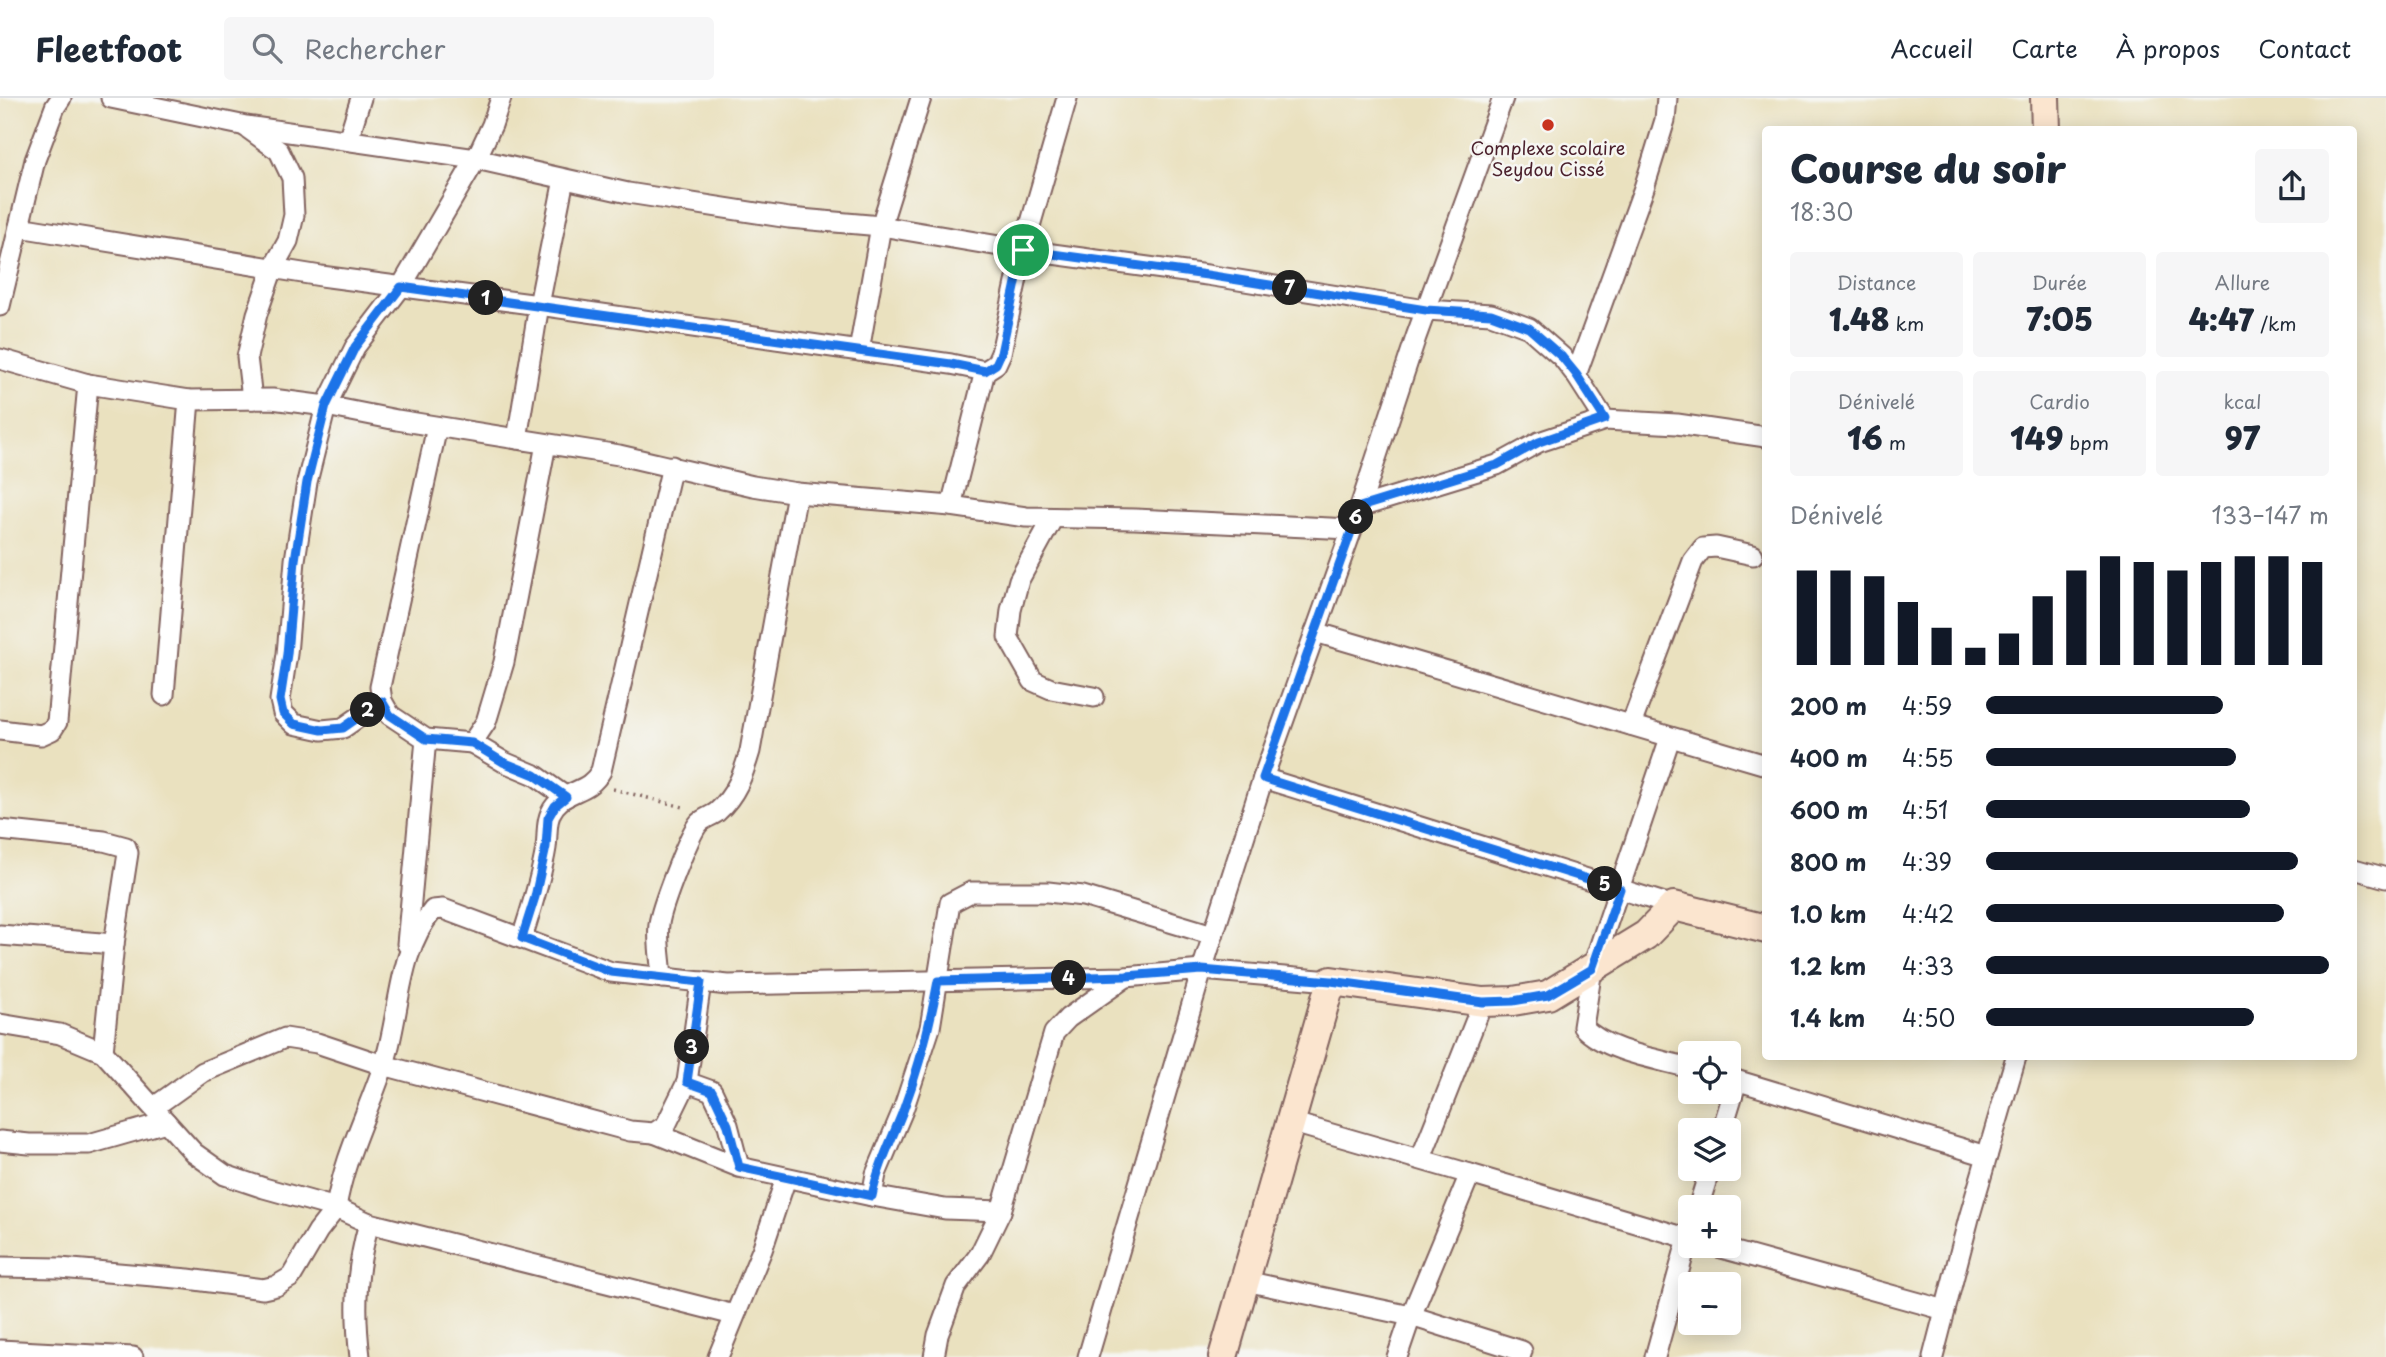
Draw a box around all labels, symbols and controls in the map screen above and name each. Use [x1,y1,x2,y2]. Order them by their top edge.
search box [224,17,714,80]
text: Fleetfoot [35,23,182,73]
icon: search [248,29,286,67]
text: Rechercher [304,29,445,68]
text: Accueil [1890,30,1973,66]
text: Carte [2011,30,2078,66]
text: À propos [2116,30,2220,66]
text: Contact [2258,30,2351,66]
marker: Complexe scolaire Seydou Cissé [1540,117,1556,133]
place label: Complexe scolaire Seydou Cissé [1471,134,1625,182]
text: Course du soir [1790,139,2066,196]
button: share [2255,149,2329,223]
text: 18:30 [1790,194,1853,229]
pin [993,220,1053,280]
icon: arrive [1004,231,1042,269]
text: Distance [1837,268,1916,296]
text: Durée [2032,268,2087,296]
text: Allure [2215,268,2270,296]
pin: 7 [1272,270,1308,306]
text: 7 [1284,273,1295,301]
pin: 1 [468,280,504,316]
text: 1 [481,283,490,311]
text: 1.48 [1829,296,1889,341]
text: 7:05 [2026,296,2093,341]
text: 4:47 [2188,296,2254,341]
text: km [1889,309,1924,337]
text: /km [2254,309,2297,337]
text: Dénivelé [1838,387,1915,415]
text: Cardio [2029,387,2090,415]
text: kcal [2224,387,2261,415]
text: 16 [1847,415,1883,460]
text: 149 [2010,415,2063,460]
text: 97 [2225,415,2260,460]
text: m [1883,428,1906,456]
text: bpm [2063,428,2109,456]
text: Dénivelé [1790,497,1883,532]
text: 133–147 m [2211,497,2329,532]
pin: 6 [1338,500,1374,534]
text: 6 [1349,502,1362,530]
text: 200 m [1790,688,1867,723]
text: 4:59 [1902,688,1952,723]
pin: 2 [350,692,386,728]
text: 2 [361,695,374,723]
text: 400 m [1790,740,1868,775]
text: 4:55 [1902,740,1953,775]
text: 600 m [1790,792,1868,827]
text: 4:51 [1902,792,1948,827]
text: 800 m [1790,844,1867,879]
text: 4:39 [1902,844,1952,879]
pin: 5 [1588,866,1622,902]
text: 5 [1598,869,1611,897]
text: 1.0 km [1790,896,1867,931]
text: 4:42 [1902,896,1954,931]
text: 1.2 km [1790,948,1866,983]
text: 4:33 [1902,948,1954,983]
pin: 4 [1052,960,1086,996]
text: 4 [1062,963,1075,991]
text: 1.4 km [1790,1000,1865,1035]
text: 4:50 [1902,1000,1955,1035]
pin: 3 [674,1030,710,1065]
text: 3 [685,1032,698,1060]
map controls [1678,1041,1741,1335]
button: locate [1678,1041,1741,1104]
button: layers [1678,1118,1741,1181]
button: + [1678,1195,1741,1258]
button: − [1678,1272,1741,1335]

